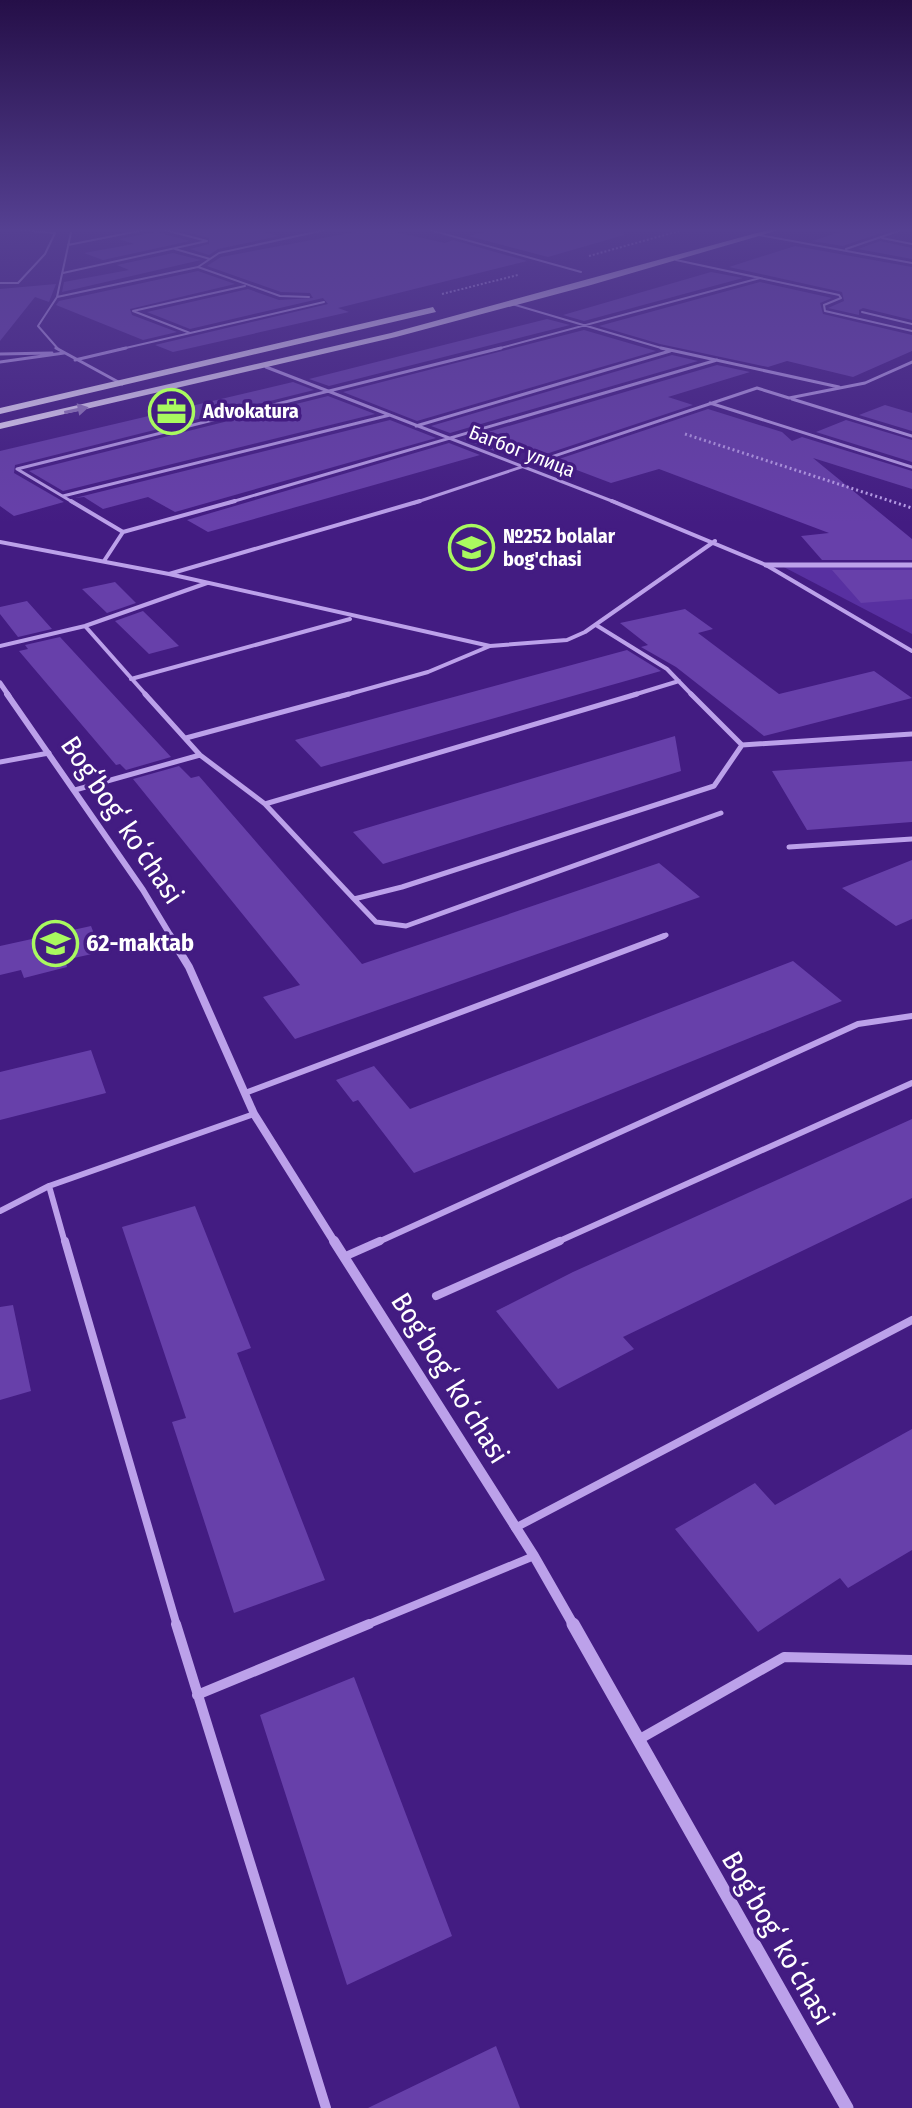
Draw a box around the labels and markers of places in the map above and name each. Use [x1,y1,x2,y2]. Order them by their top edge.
office icon: Advokatura [148,387,196,435]
place label: Advokatura [202,399,299,423]
school or university icon: №252 bolalar bog'chasi [448,524,496,572]
place label: №252 bolalar bog'chasi [503,524,616,571]
school or university icon: 62-maktab [31,919,79,967]
place label: 62-maktab [86,929,194,957]

